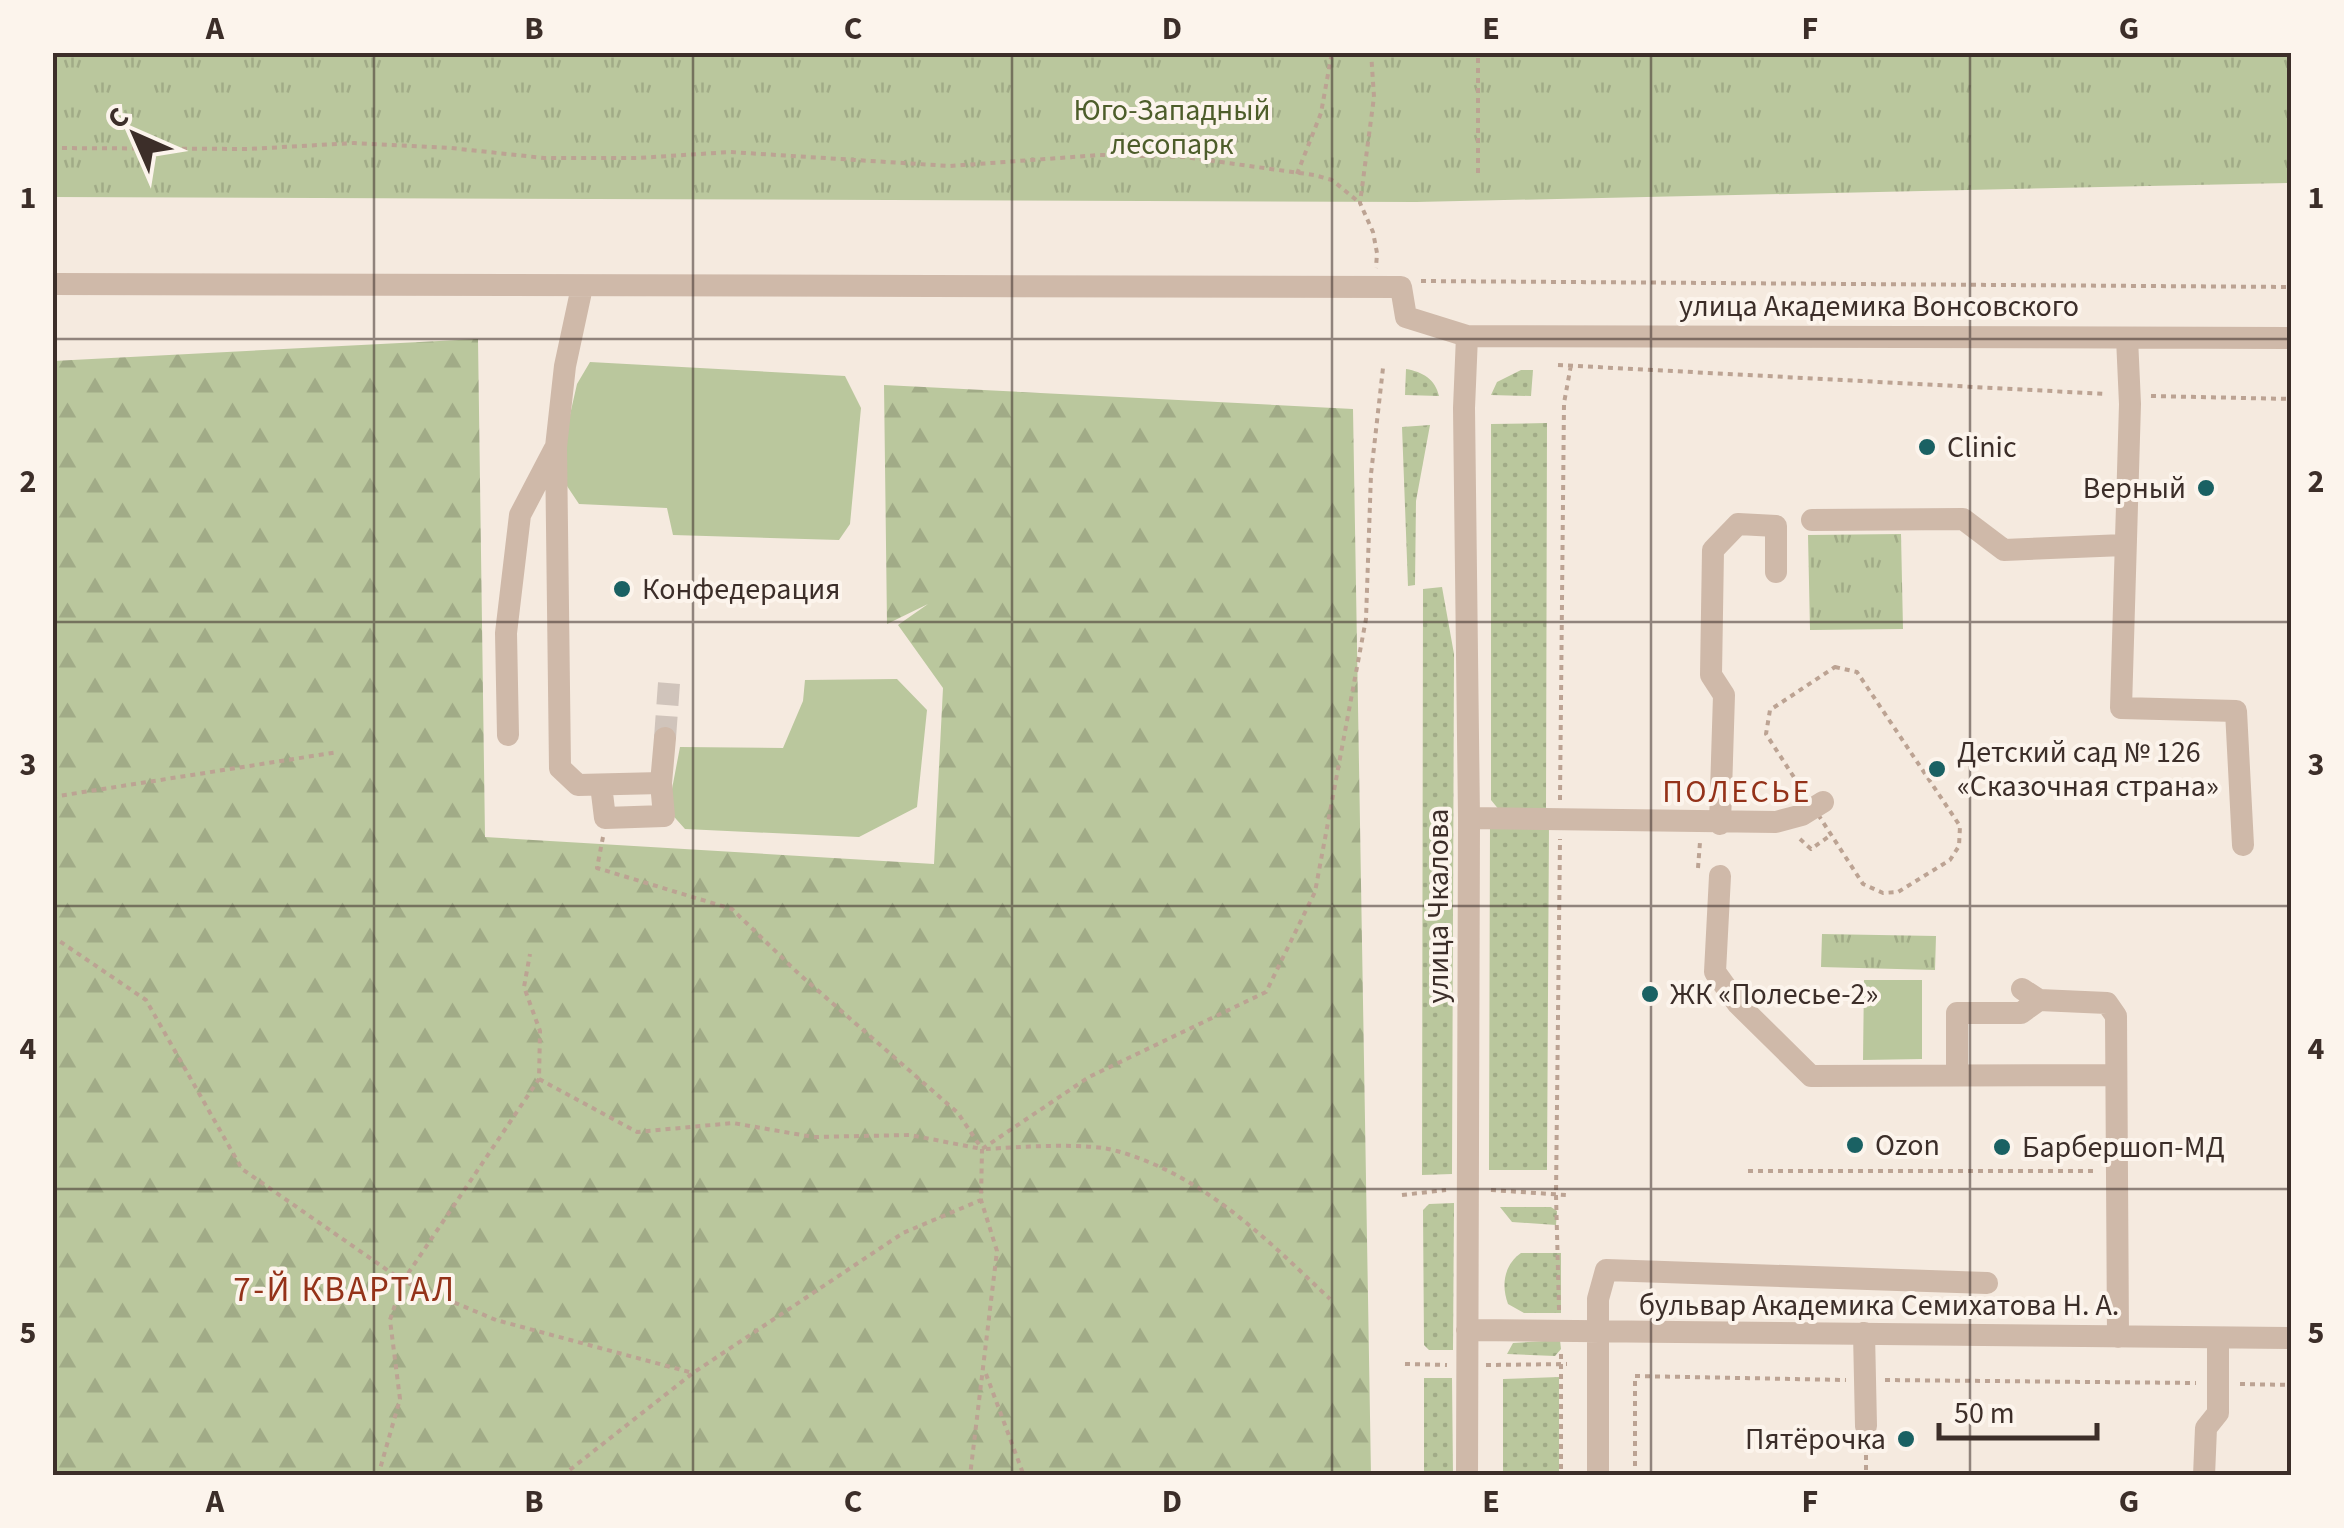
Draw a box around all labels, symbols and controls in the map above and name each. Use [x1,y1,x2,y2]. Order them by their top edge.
text: A [205,6,225,52]
text: B [524,6,544,52]
text: C [844,6,862,52]
text: D [1162,6,1182,52]
text: E [1482,6,1500,52]
text: F [1802,6,1818,52]
text: G [2119,6,2139,52]
north arrow [85,85,185,185]
park label: Юго-Западный лесопарк [1074,89,1270,166]
text: С [98,98,138,138]
text: 1 [20,175,36,221]
text: 1 [2308,175,2324,221]
street label: улица Академика Вонсовского [1679,285,2079,328]
place label: Clinic [1947,426,2017,469]
marker: Clinic [1916,436,1938,458]
text: 2 [20,459,36,505]
text: 2 [2308,459,2324,505]
place label: Верный [2083,467,2186,510]
marker: Верный [2195,477,2217,499]
place label: Конфедерация [642,568,841,611]
marker: Конфедерация [611,578,633,600]
place label: Детский сад № 126 «Сказочная страна» [1957,731,2219,808]
text: 3 [20,742,36,788]
text: 3 [2308,742,2324,788]
marker: Детский сад № 126 «Сказочная страна» [1926,758,1948,780]
district label: ПОЛЕСЬЕ [1662,769,1812,815]
street label: улица Чкалова [1417,809,1460,1003]
place label: ЖК «Полесье-2» [1670,973,1878,1016]
marker: ЖК «Полесье-2» [1639,983,1661,1005]
text: 4 [20,1026,37,1072]
text: 4 [2308,1026,2325,1072]
place label: Ozon [1875,1124,1940,1167]
place label: Барбершоп-МД [2022,1126,2225,1169]
marker: Ozon [1844,1134,1866,1156]
marker: Барбершоп-МД [1991,1136,2013,1158]
district label: 7-Й КВАРТАЛ [233,1265,457,1315]
street label: бульвар Академика Семихатова Н. А. [1639,1284,2119,1327]
text: 5 [20,1310,36,1356]
text: 5 [2308,1310,2324,1356]
scale bar [1939,1378,2096,1440]
text: 50 m [1954,1392,2015,1435]
place label: Пятёрочка [1745,1418,1886,1461]
marker: Пятёрочка [1895,1428,1917,1450]
text: A [205,1479,225,1525]
text: B [524,1479,544,1525]
text: C [844,1479,862,1525]
text: D [1162,1479,1182,1525]
text: E [1482,1479,1500,1525]
text: F [1802,1479,1818,1525]
text: G [2119,1479,2139,1525]

